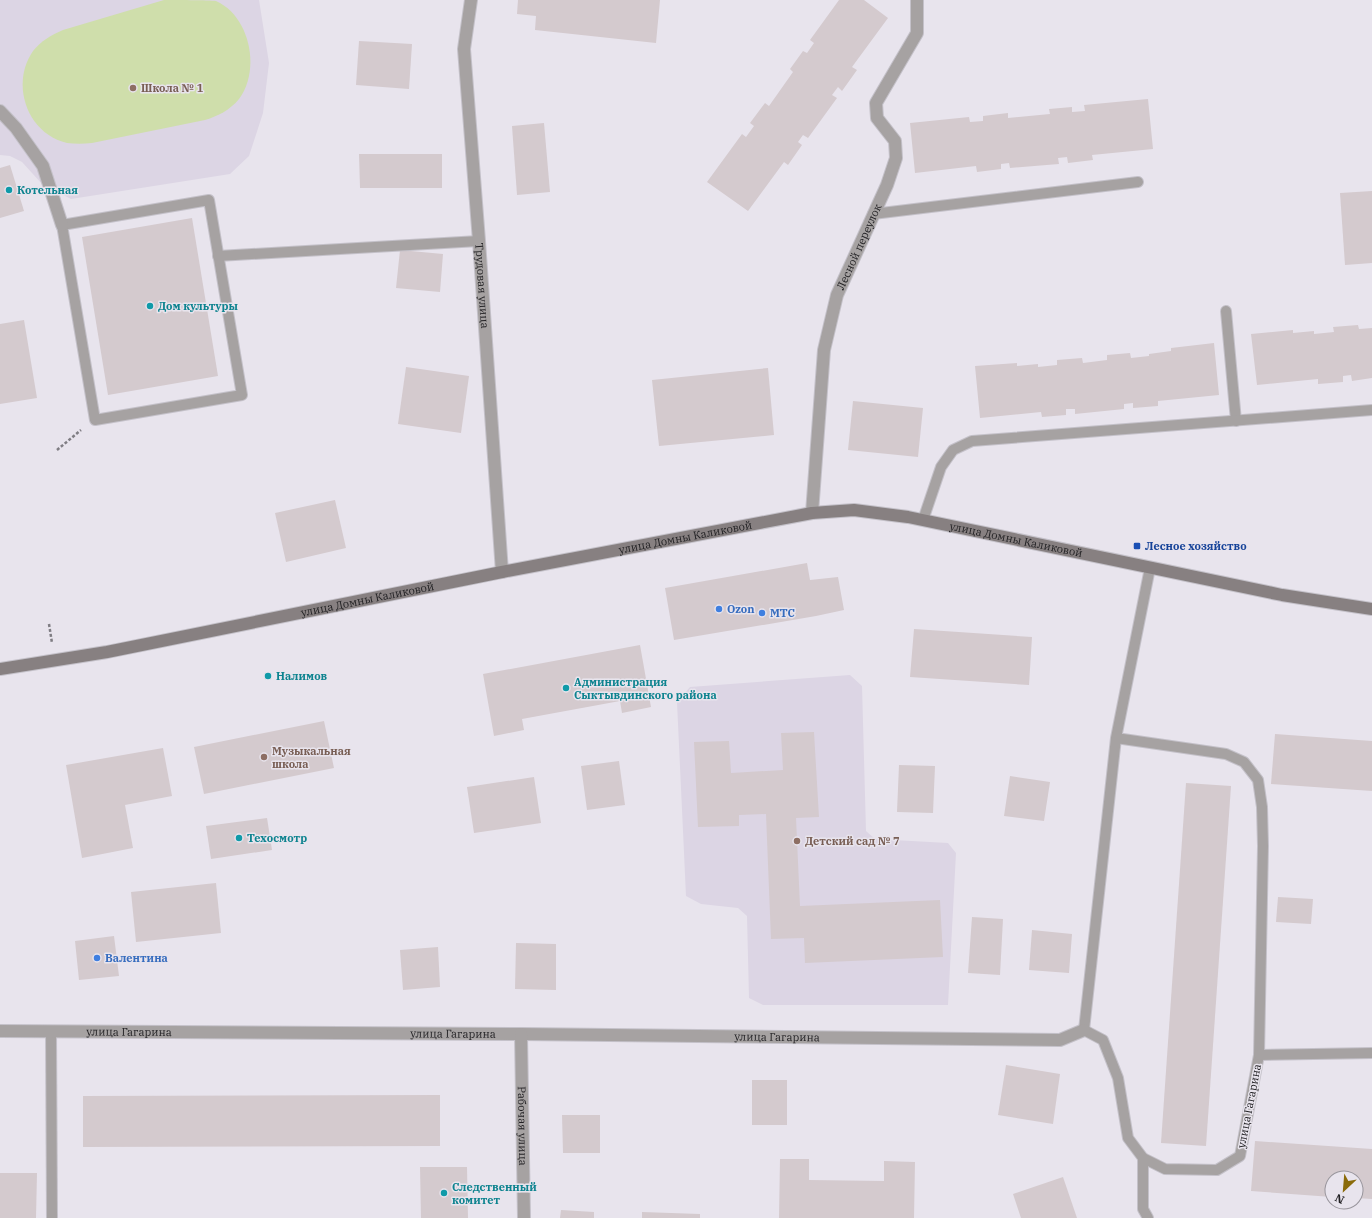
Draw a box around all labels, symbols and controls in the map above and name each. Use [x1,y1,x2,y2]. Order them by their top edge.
place label: Школа № 1 [141,81,204,95]
marker: Школа № 1 [128,83,138,93]
place label: Котельная [17,183,78,197]
marker: Котельная [4,185,14,195]
street label: Лесной переулок [833,201,885,292]
street label: Трудовая улица [472,243,492,329]
place label: Дом культуры [158,299,239,313]
marker: Дом культуры [145,301,155,311]
street label: улица Домны Каликовой [618,518,753,557]
street label: улица Домны Каликовой [948,519,1084,560]
place label: Лесное хозяйство [1145,539,1247,553]
marker: Лесное хозяйство [1132,541,1142,551]
street label: улица Домны Каликовой [300,579,435,620]
place label: Ozon [727,602,755,616]
marker: Ozon [714,604,724,614]
place label: МТС [770,606,795,620]
marker: МТС [757,608,767,618]
place label: Налимов [276,669,328,683]
marker: Налимов [263,671,273,681]
place label: Администрация Сыктывдинского района [574,675,717,702]
marker: Администрация Сыктывдинского района [561,683,571,693]
place label: Музыкальная школа [272,744,351,771]
marker: Музыкальная школа [259,752,269,762]
place label: Техосмотр [247,831,307,845]
marker: Техосмотр [234,833,244,843]
place label: Детский сад № 7 [805,834,900,848]
marker: Детский сад № 7 [792,836,802,846]
place label: Валентина [105,951,168,965]
marker: Валентина [92,953,102,963]
street label: улица Гагарина [86,1024,172,1039]
street label: улица Гагарина [410,1026,496,1041]
street label: улица Гагарина [734,1029,820,1044]
street label: улица Гагарина [1234,1063,1264,1149]
street label: Рабочая улица [515,1086,530,1166]
north arrow [1324,1170,1364,1210]
place label: Следственный комитет [452,1180,537,1207]
marker: Следственный комитет [439,1188,449,1198]
text: N [1332,1191,1347,1207]

